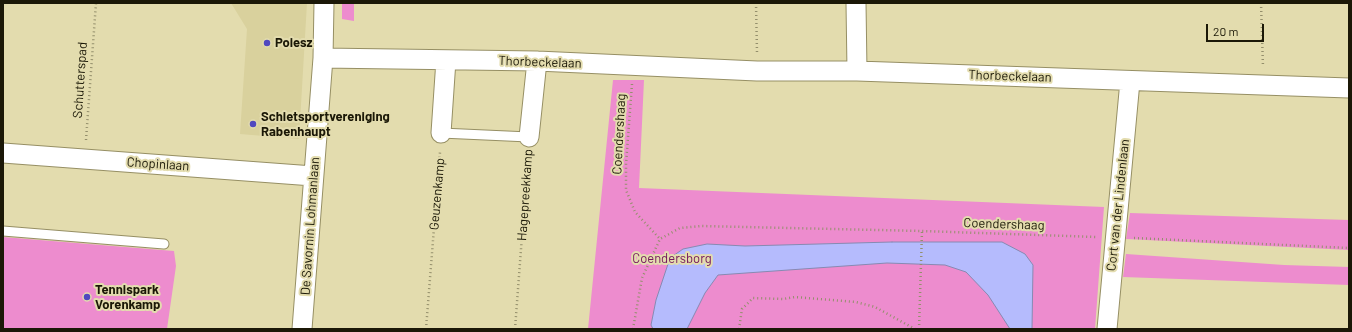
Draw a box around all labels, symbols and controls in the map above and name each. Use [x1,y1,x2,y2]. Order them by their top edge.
scale bar [1208,16,1266,42]
text: 20 m [1213,24,1239,38]
place label: Poiesz [275,35,312,51]
marker: Poiesz [262,38,272,48]
street label: Schutterspad [70,41,90,119]
street label: Thorbeckelaan [498,53,582,71]
street label: Thorbeckelaan [968,67,1052,85]
street label: Coendershaag [609,93,629,175]
place label: Schietsportvereniging Rabenhaupt [261,109,390,140]
marker: Schietsportvereniging Rabenhaupt [248,119,258,129]
street label: Cort van der Lindenlaan [1103,138,1133,272]
street label: Hagepreekkamp [514,148,536,242]
street label: Chopinlaan [126,154,190,174]
street label: De Savornin Lohmanlaan [297,156,323,296]
street label: Geuzenkamp [426,157,448,231]
street label: Coendershaag [963,215,1045,233]
park label: Coendersborg [632,251,712,267]
place label: Tennispark Vorenkamp [95,282,160,313]
marker: Tennispark Vorenkamp [82,292,92,302]

